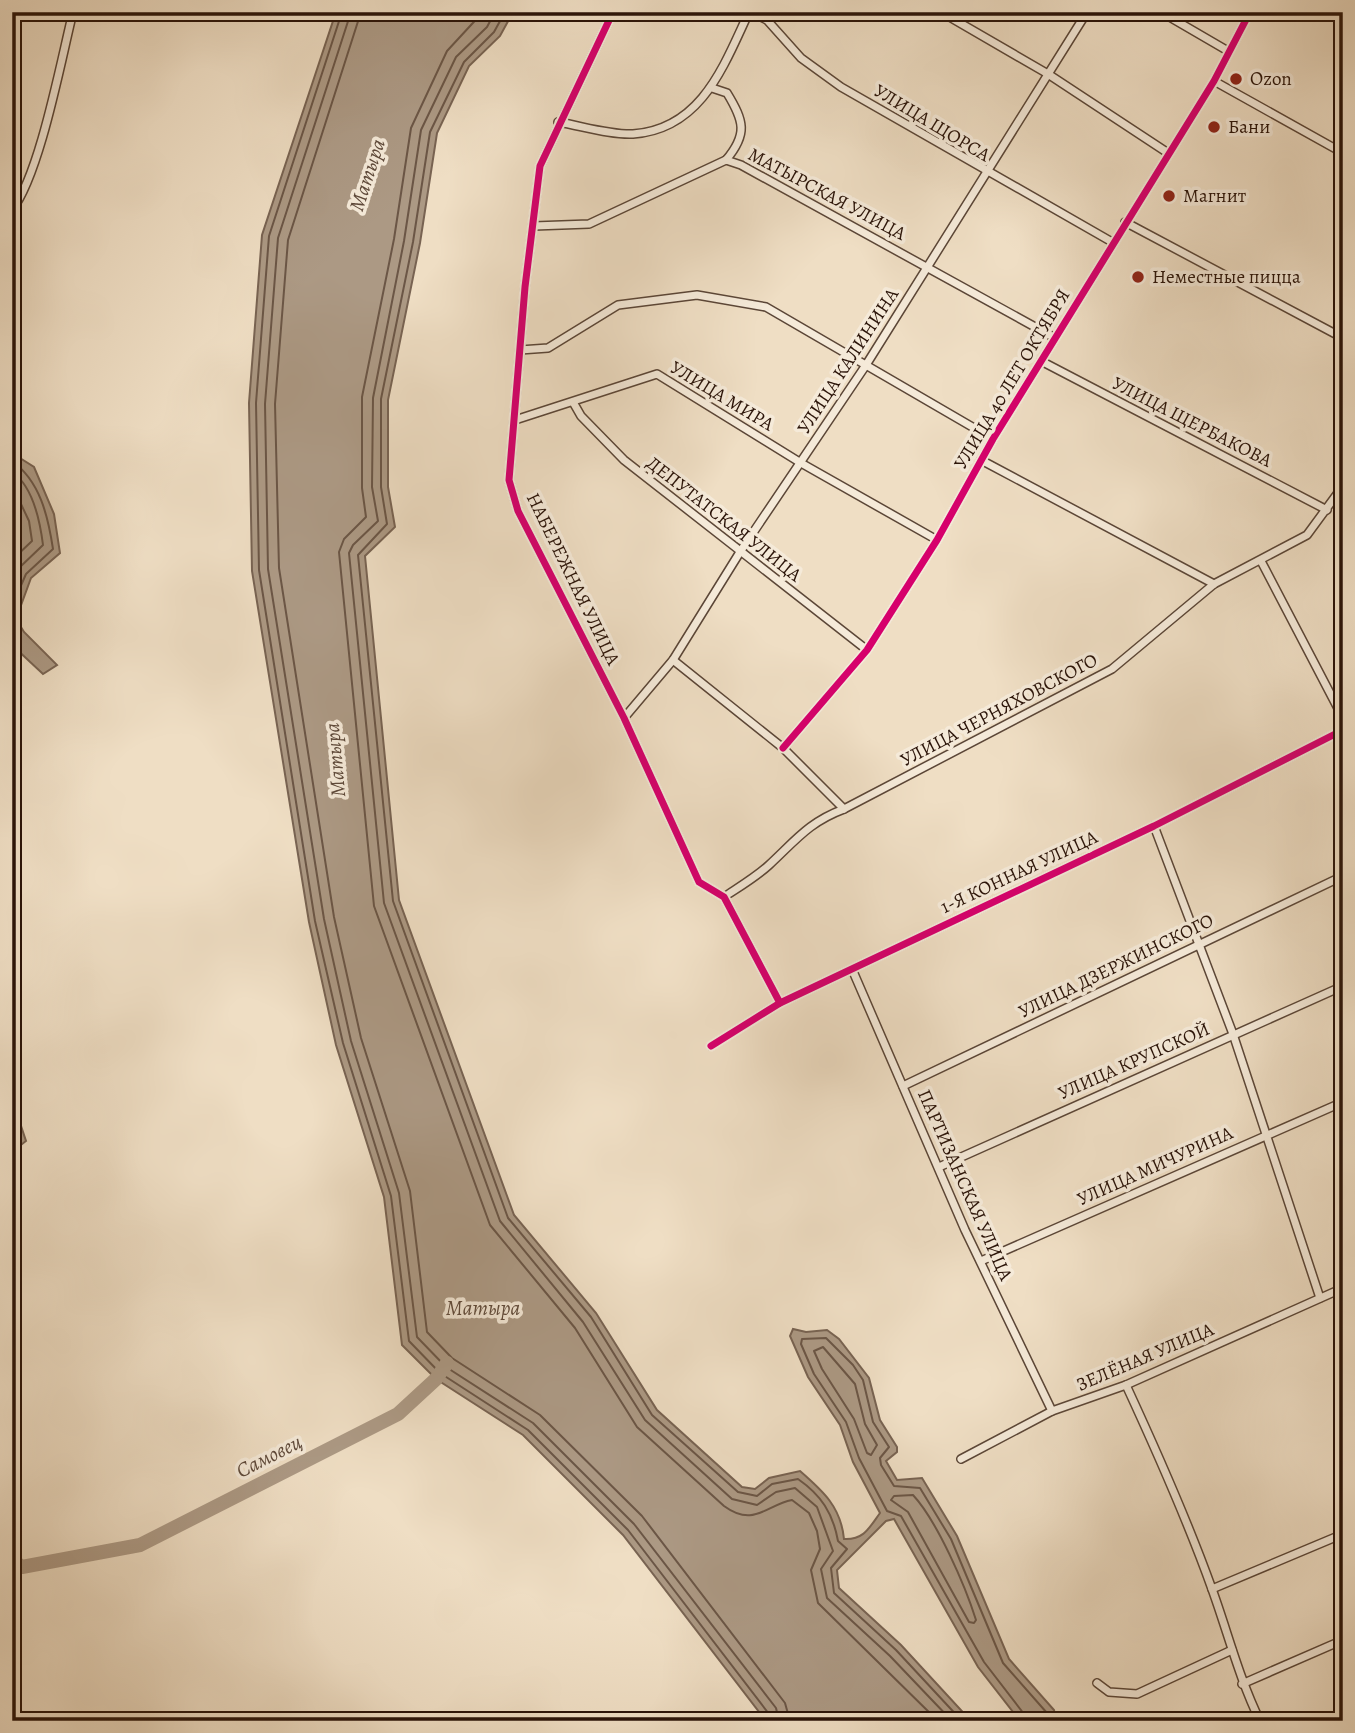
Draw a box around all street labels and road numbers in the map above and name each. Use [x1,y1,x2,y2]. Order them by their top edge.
street label: УЛИЦА ЩОРСА [869,78,996,168]
street label: МАТЫРСКАЯ УЛИЦА [744,141,911,247]
street label: УЛИЦА КАЛИНИНА [791,282,905,439]
street label: УЛИЦА 40 ЛЕТ ОКТЯБРЯ [948,284,1076,474]
street label: УЛИЦА МИРА [665,355,780,438]
street label: УЛИЦА ЩЕРБАКОВА [1108,370,1277,474]
street label: ДЕПУТАТСКАЯ УЛИЦА [641,450,808,588]
street label: НАБЕРЕЖНАЯ УЛИЦА [520,488,626,670]
street label: УЛИЦА ЧЕРНЯХОВСКОГО [896,647,1102,773]
street label: 1-Я КОННАЯ УЛИЦА [936,824,1103,920]
street label: УЛИЦА ДЗЕРЖИНСКОГО [1014,907,1218,1025]
street label: УЛИЦА КРУПСКОЙ [1054,1016,1214,1106]
street label: ПАРТИЗАНСКАЯ УЛИЦА [911,1085,1019,1286]
street label: УЛИЦА МИЧУРИНА [1073,1120,1238,1212]
street label: ЗЕЛЁНАЯ УЛИЦА [1072,1316,1219,1398]

